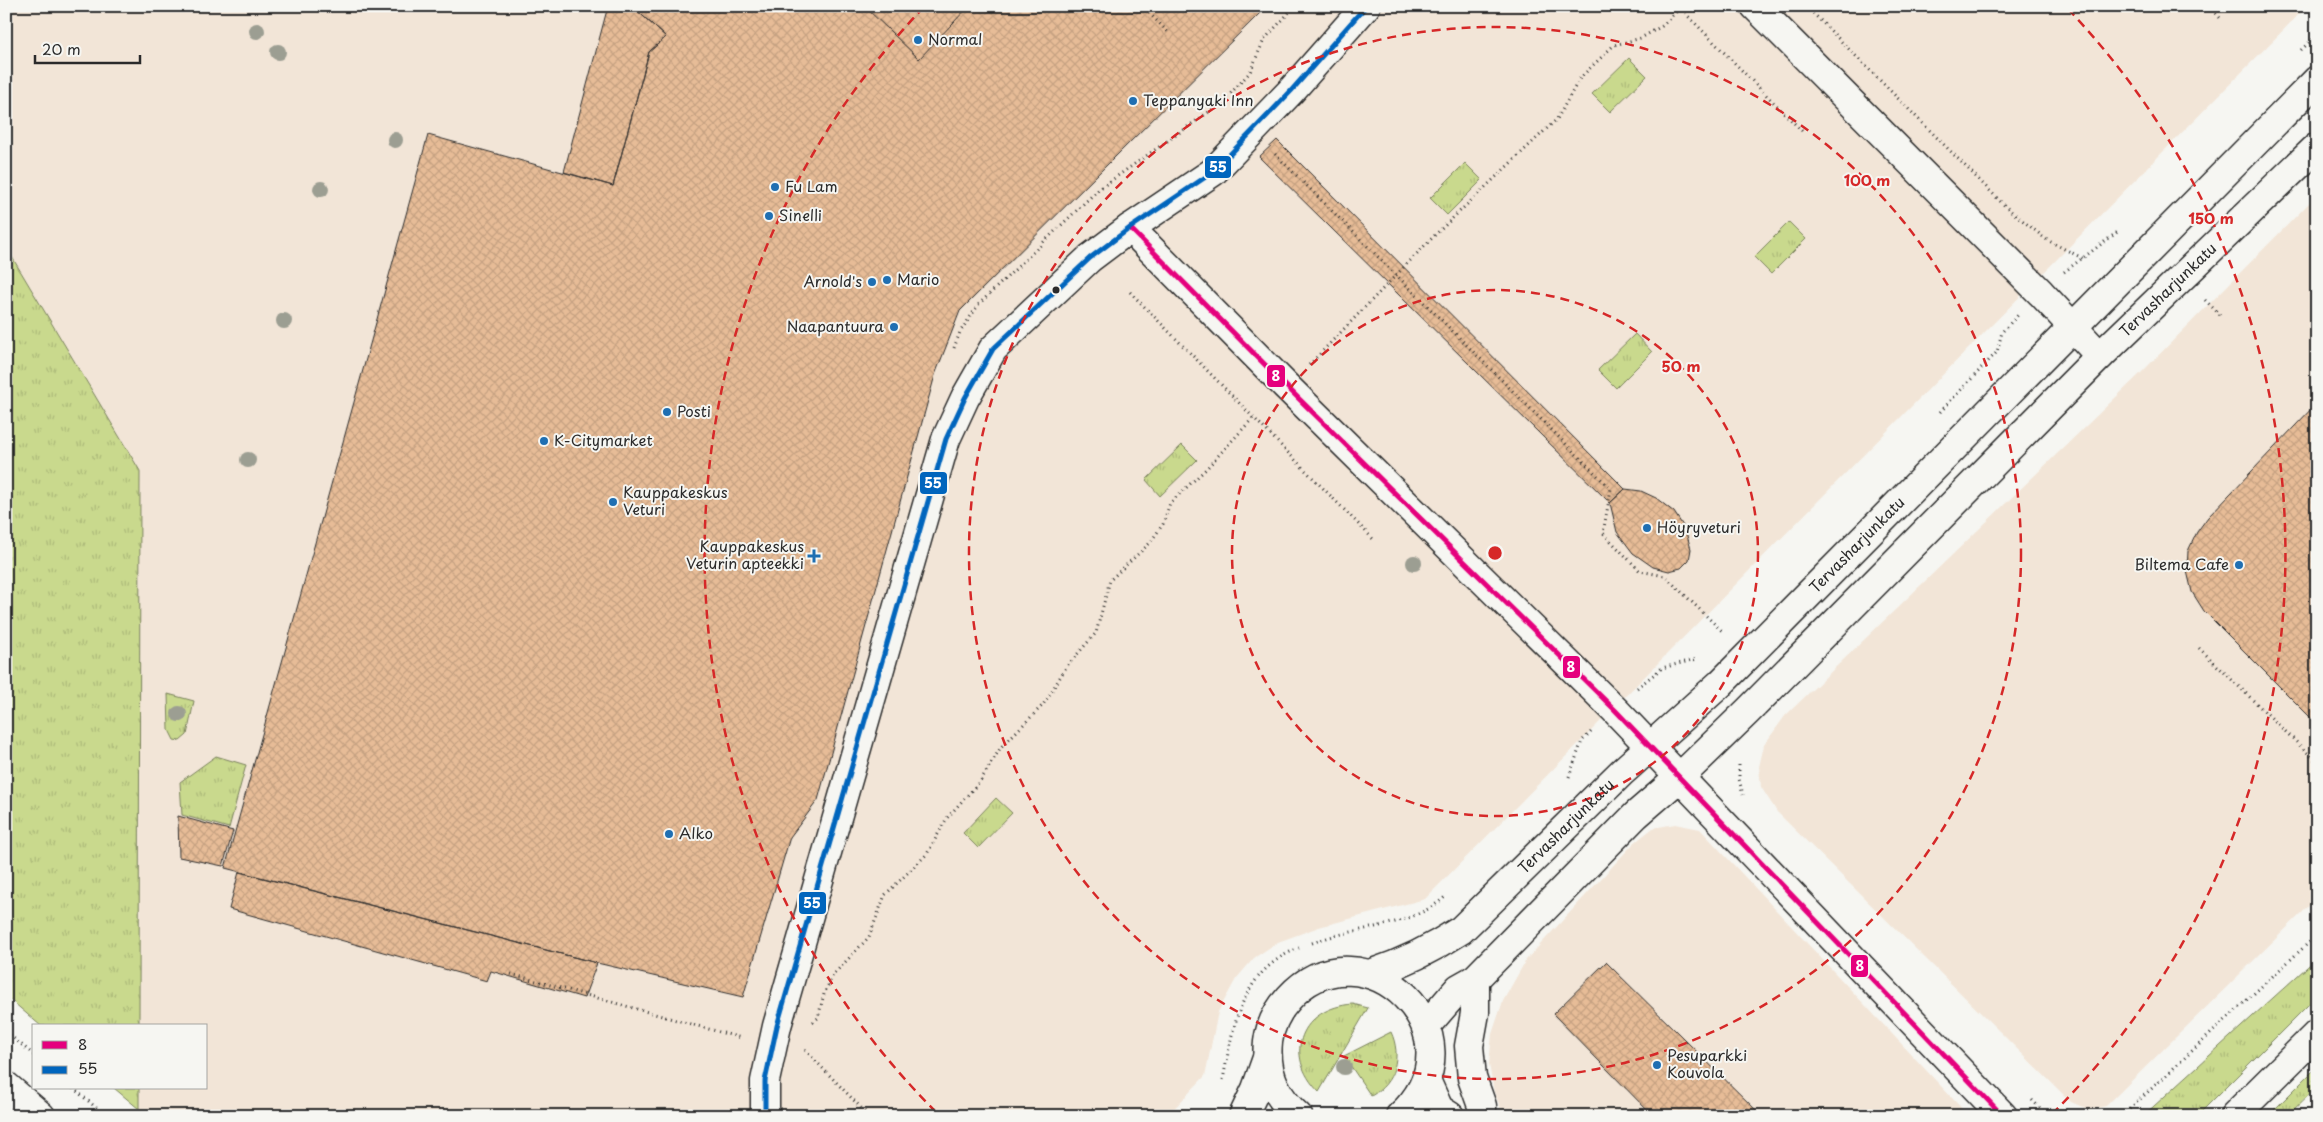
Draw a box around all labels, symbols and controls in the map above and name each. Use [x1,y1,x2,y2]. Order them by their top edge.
place label: Normal [928,27,982,50]
scale bar [35,32,140,64]
marker: Normal [912,34,924,46]
text: 20 m [42,37,81,60]
place label: Teppanyaki Inn [1143,88,1253,111]
marker: Teppanyaki Inn [1127,95,1139,107]
line badge: 55 [1204,155,1232,179]
text: 55 [1209,156,1227,177]
text: 100 m [1844,168,1890,191]
place label: Fu Lam [785,174,838,197]
marker: Fu Lam [769,181,781,193]
place label: Sinelli [779,203,822,226]
text: 150 m [2188,206,2234,229]
marker: Sinelli [763,210,775,222]
street label: Tervasharjunkatu [2113,237,2221,342]
place label: Mario [897,267,939,290]
place label: Arnold's [803,269,862,292]
marker: Mario [881,274,893,286]
marker: Arnold's [866,276,878,288]
unlabelled marker [1051,285,1061,295]
place label: Naapantuura [787,314,884,337]
marker: Naapantuura [888,321,900,333]
text: 50 m [1662,354,1700,377]
line badge: 8 [1266,364,1286,388]
text: 8 [1272,365,1281,386]
place label: Posti [677,399,711,422]
marker: Posti [661,406,673,418]
place label: K-Citymarket [554,428,653,451]
marker: K-Citymarket [538,435,550,447]
line badge: 55 [919,471,948,495]
text: 55 [924,472,942,493]
place label: Kauppakeskus Veturi [623,480,728,520]
street label: Tervasharjunkatu [1803,491,1909,597]
marker: Kauppakeskus Veturi [607,496,619,508]
place label: Höyryveturi [1657,515,1741,538]
marker: Höyryveturi [1641,522,1653,534]
place label: Kauppakeskus Veturin apteekki [686,534,804,574]
centre of rings [1486,544,1504,562]
marker: Kauppakeskus Veturin apteekki [808,550,820,562]
place label: Biltema Cafe [2135,552,2229,575]
marker: Biltema Cafe [2233,559,2245,571]
line badge: 8 [1562,655,1581,679]
text: 8 [1567,656,1576,677]
street label: Tervasharjunkatu [1512,773,1619,878]
place label: Alko [679,821,713,844]
marker: Alko [663,828,675,840]
line badge: 55 [798,891,827,915]
text: 55 [803,892,821,913]
line badge: 8 [1850,954,1869,978]
text: 8 [1856,955,1865,976]
legend [32,1024,208,1090]
text: 8 [78,1032,87,1055]
place label: Pesuparkki Kouvola [1667,1043,1747,1083]
text: 55 [78,1056,97,1079]
marker: Pesuparkki Kouvola [1651,1059,1663,1071]

